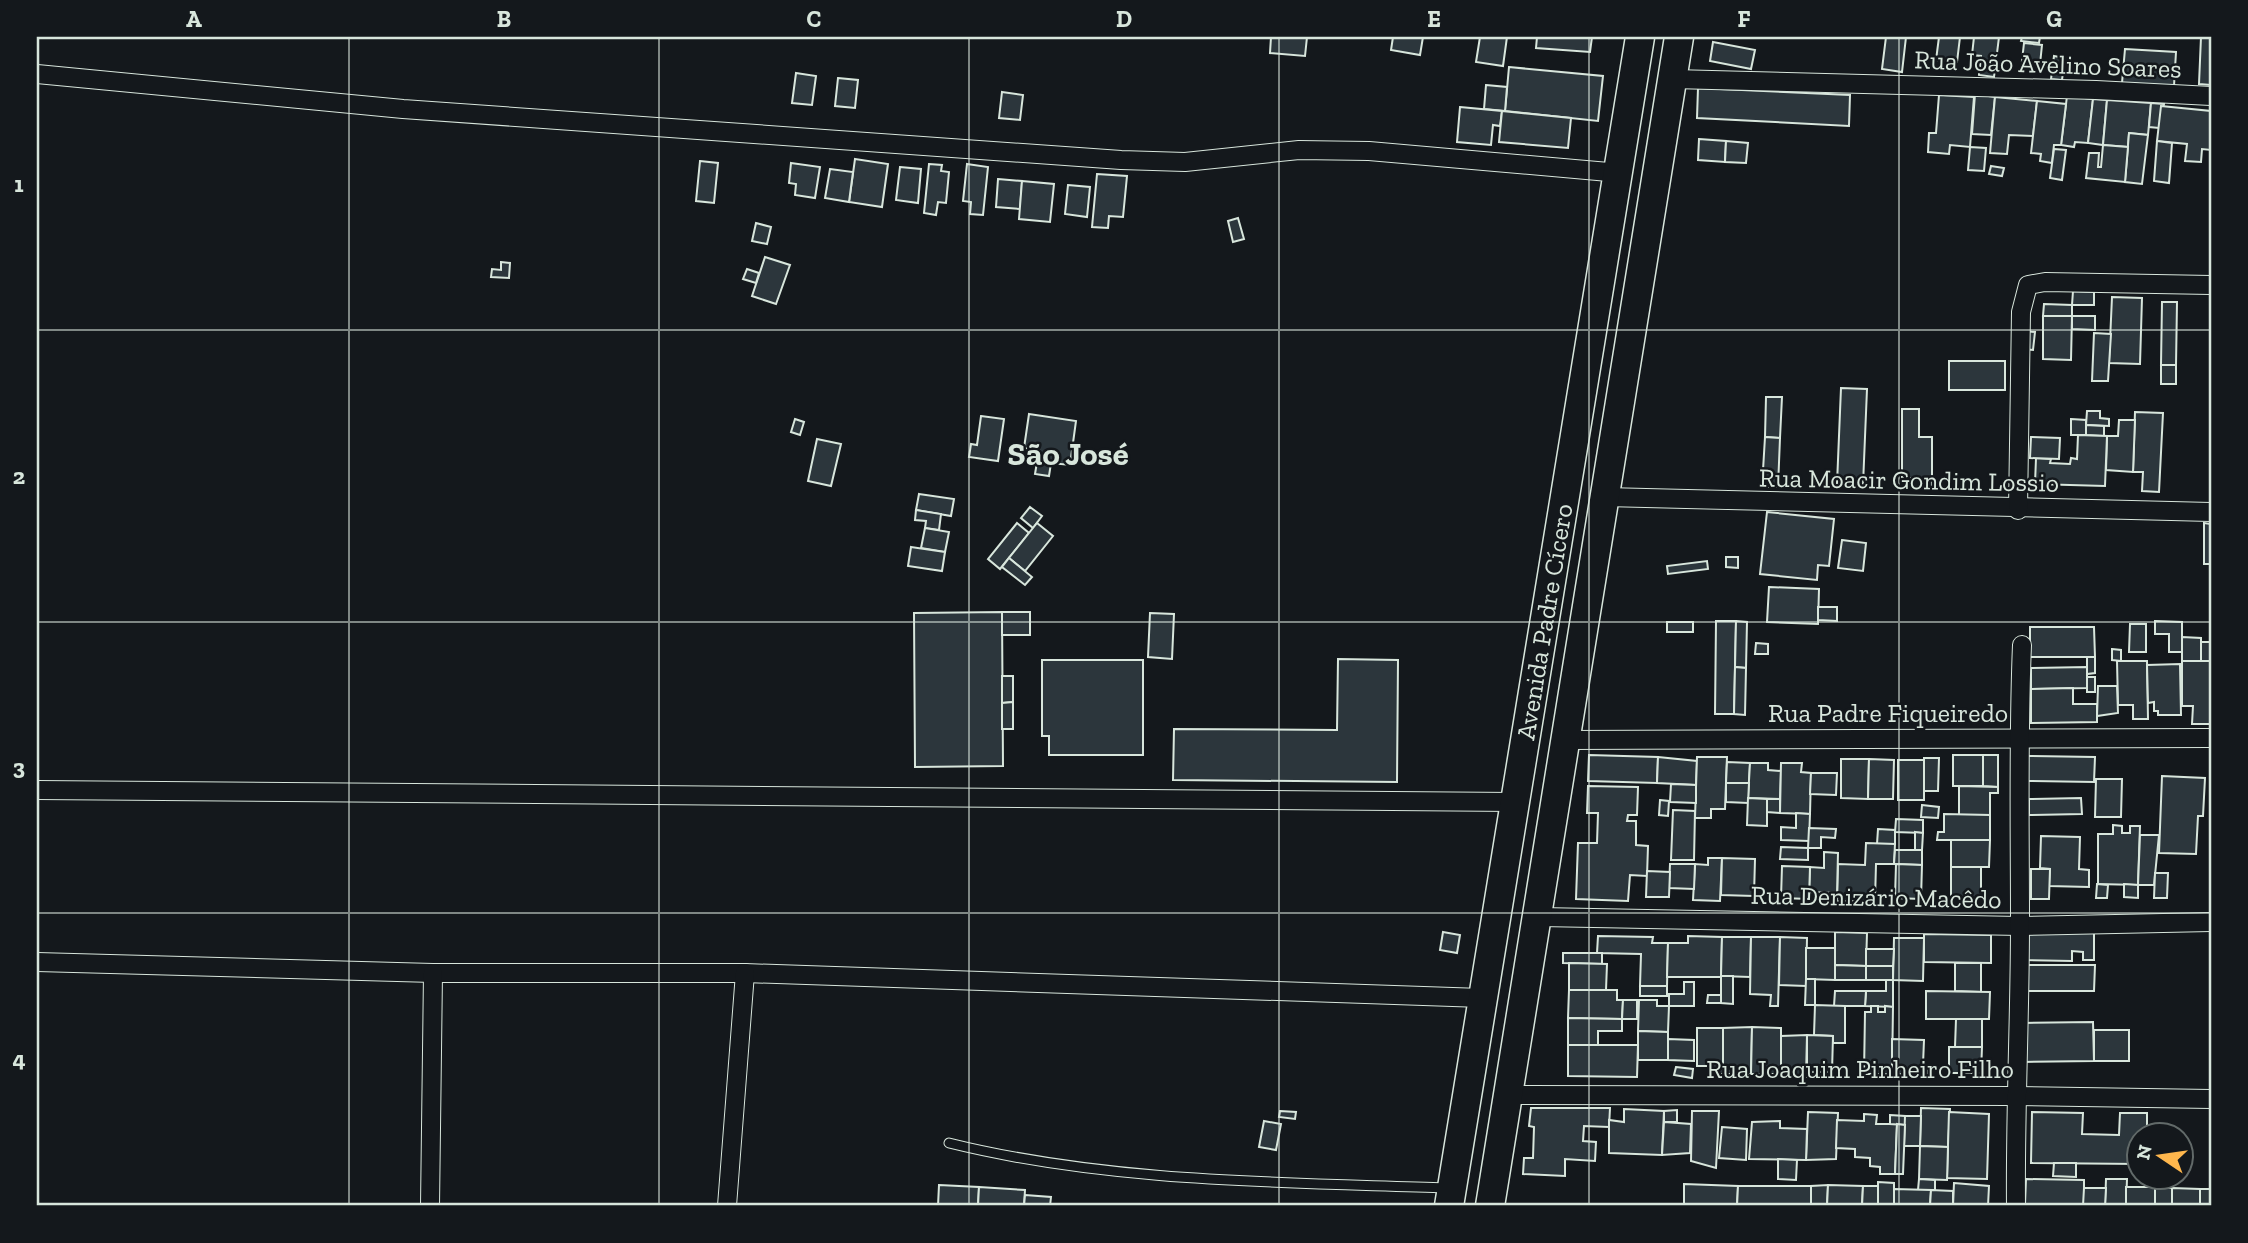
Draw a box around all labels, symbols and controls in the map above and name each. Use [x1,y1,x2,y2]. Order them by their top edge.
text: A [186,5,202,33]
text: B [497,5,511,33]
text: C [807,5,821,33]
text: D [1116,5,1132,33]
text: E [1427,5,1441,33]
text: F [1737,5,1751,33]
text: G [2046,5,2062,33]
street label: Rua João Avelino Soares [1914,43,2182,85]
text: 1 [14,170,24,198]
district label: São José [1007,434,1129,473]
street label: Rua Moacir Gondim Lossio [1759,461,2059,499]
text: 2 [13,462,25,490]
street label: Avenida Padre Cícero [1509,501,1580,742]
street label: Rua Padre Fiqueiredo [1768,697,2008,729]
text: 3 [13,753,25,781]
street label: Rua Denizário Macêdo [1750,879,2002,915]
text: 4 [12,1045,26,1073]
street label: Rua Joaquim Pinheiro Filho [1706,1053,2014,1085]
north arrow [2126,1120,2196,1190]
text: N [2131,1143,2157,1162]

